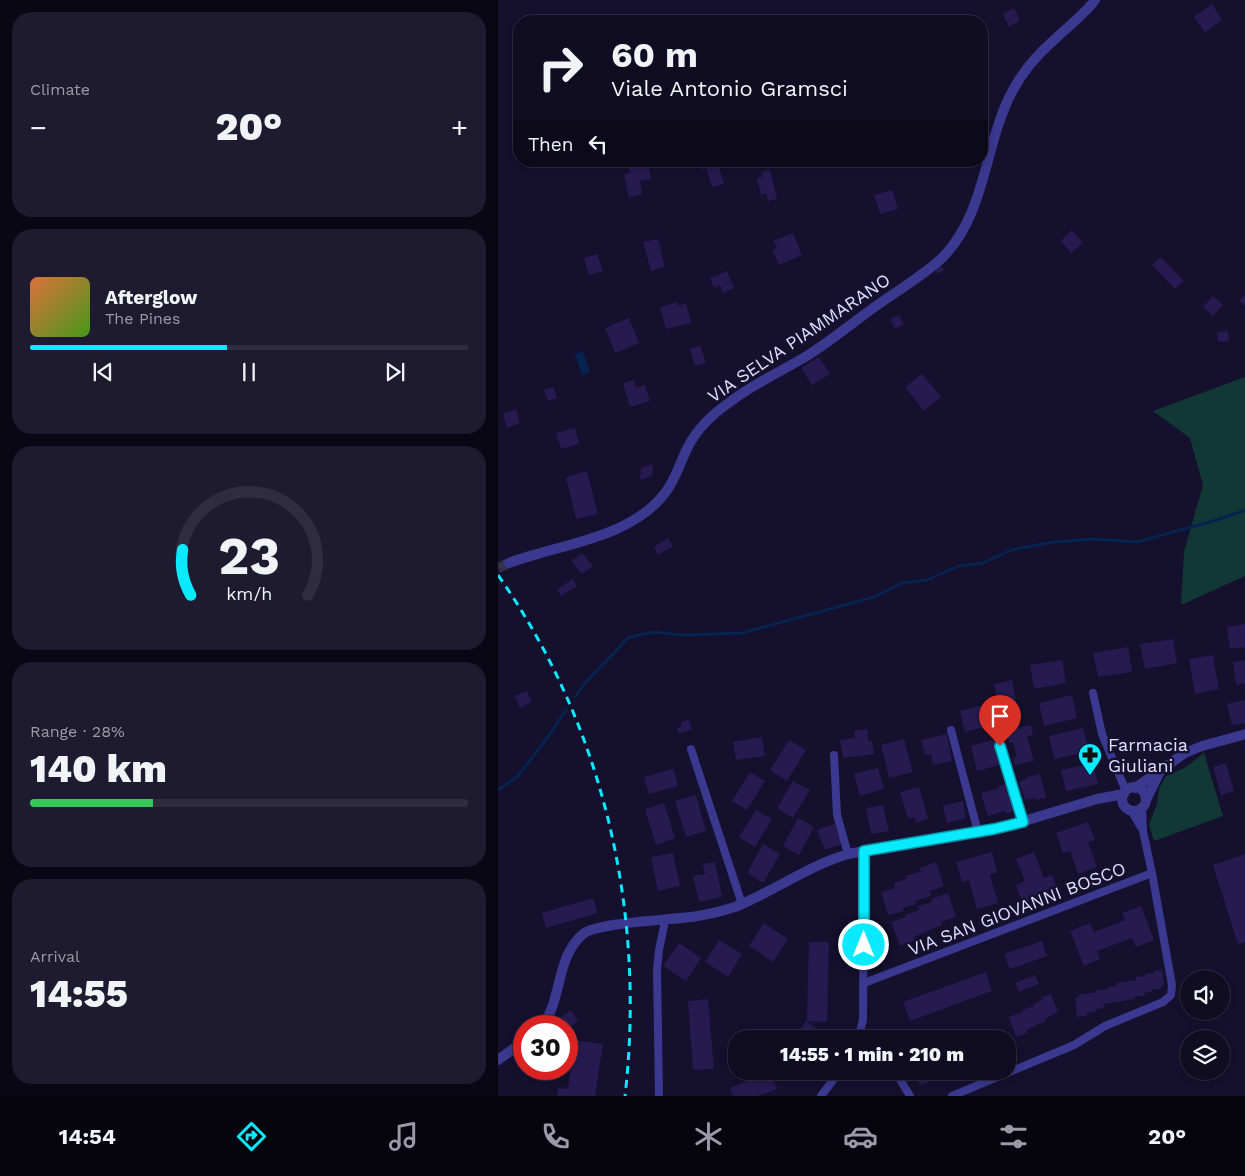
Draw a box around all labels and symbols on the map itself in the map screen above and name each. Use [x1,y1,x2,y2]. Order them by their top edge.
street label: VIA SELVA PIAMMARANO [704,269,894,407]
pin [979,695,1021,746]
place label: Farmacia Giuliani [1108,734,1188,776]
pharmacy icon: Farmacia Giuliani [1077,742,1103,776]
street label: VIA SAN GIOVANNI BOSCO [905,857,1129,960]
position arrow [837,918,889,970]
speed limit sign: 30 [513,1015,578,1080]

